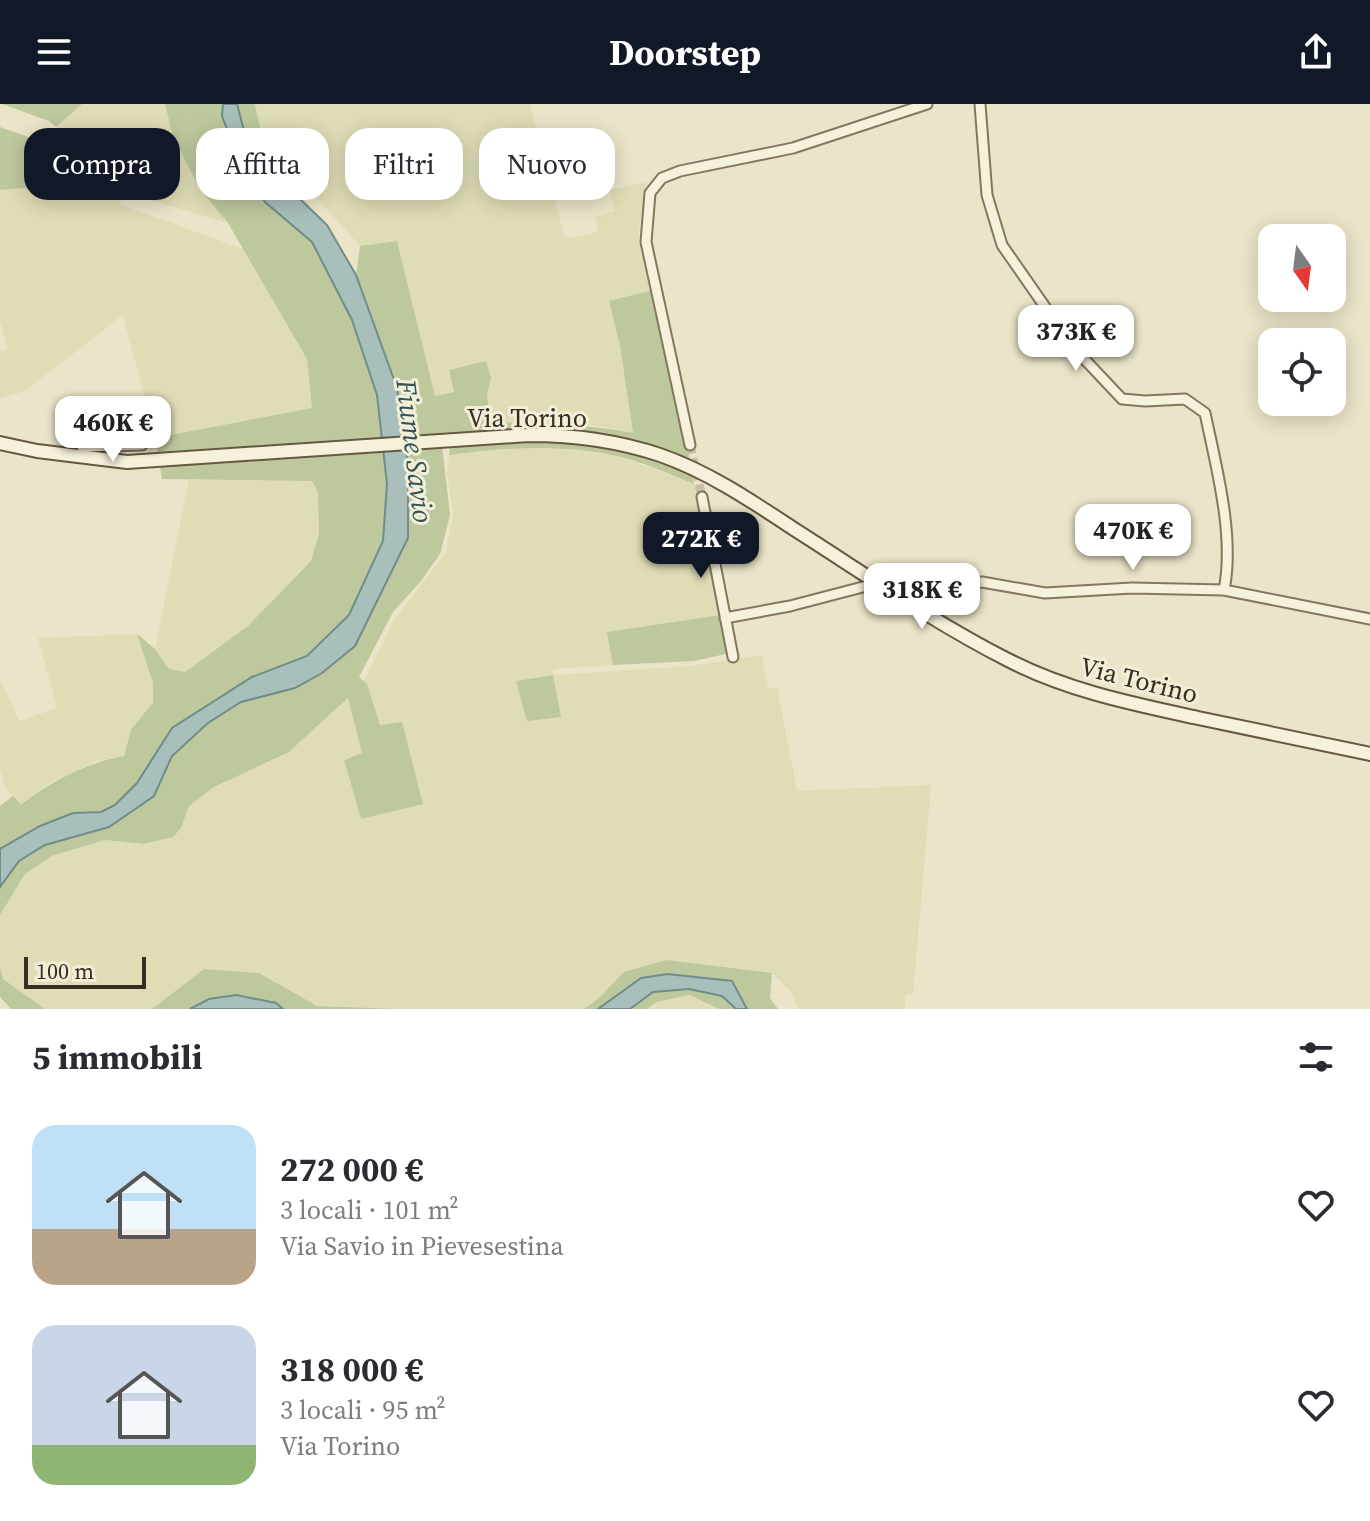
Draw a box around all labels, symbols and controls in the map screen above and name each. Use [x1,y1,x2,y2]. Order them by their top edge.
text: Doorstep [609,28,761,77]
icon: menu [32,30,76,74]
icon: share [1294,30,1338,74]
chip: Compra [24,128,180,200]
chip: Affitta [196,128,329,200]
chip: Filtri [345,128,463,200]
chip: Nuovo [479,128,615,200]
north arrow [1258,224,1346,312]
map controls [1258,224,1346,416]
pin: 373K € [1011,305,1141,373]
text: 373K € [1036,313,1116,349]
button: locate [1258,328,1346,416]
water label: Fiume Savio [387,376,443,525]
pin: 460K € [48,396,178,464]
street label: Via Torino [467,400,587,436]
text: 460K € [73,404,153,440]
pin: 470K € [1068,504,1198,572]
pin: 272K € [636,512,766,580]
text: 470K € [1093,512,1173,548]
text: 272K € [661,520,741,556]
pin: 318K € [857,563,987,631]
text: 318K € [882,571,962,607]
street label: Via Torino [1076,648,1202,712]
scale bar [24,953,146,989]
text: 100 m [36,956,94,986]
text: 5 immobili [32,1034,202,1080]
icon: filters [1294,1035,1338,1079]
text: 272 000 € [280,1146,424,1192]
icon: home [96,1157,192,1253]
icon: heart [1294,1183,1338,1227]
text: 3 locali · 101 m² [280,1192,459,1228]
text: Via Savio in Pievesestina [280,1228,564,1264]
text: 318 000 € [280,1346,424,1392]
icon: home [96,1357,192,1453]
icon: heart [1294,1383,1338,1427]
text: 3 locali · 95 m² [280,1392,446,1428]
text: Via Torino [280,1428,400,1464]

